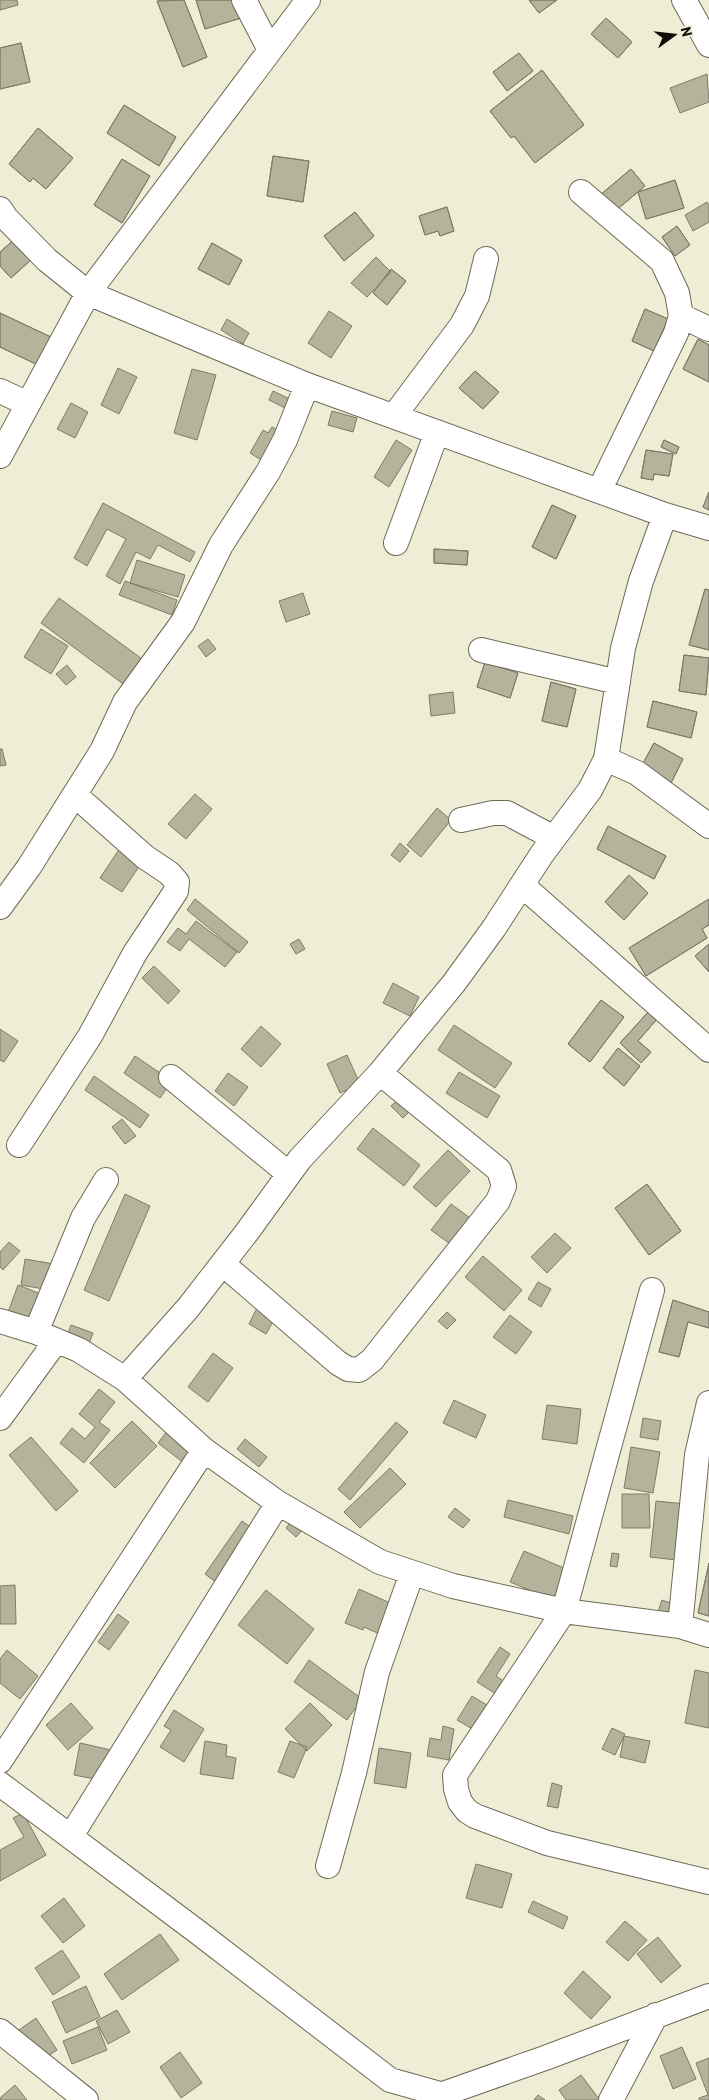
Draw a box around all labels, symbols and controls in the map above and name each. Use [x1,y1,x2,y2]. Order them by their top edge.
north arrow [649,10,699,60]
text: N [678,25,696,38]

